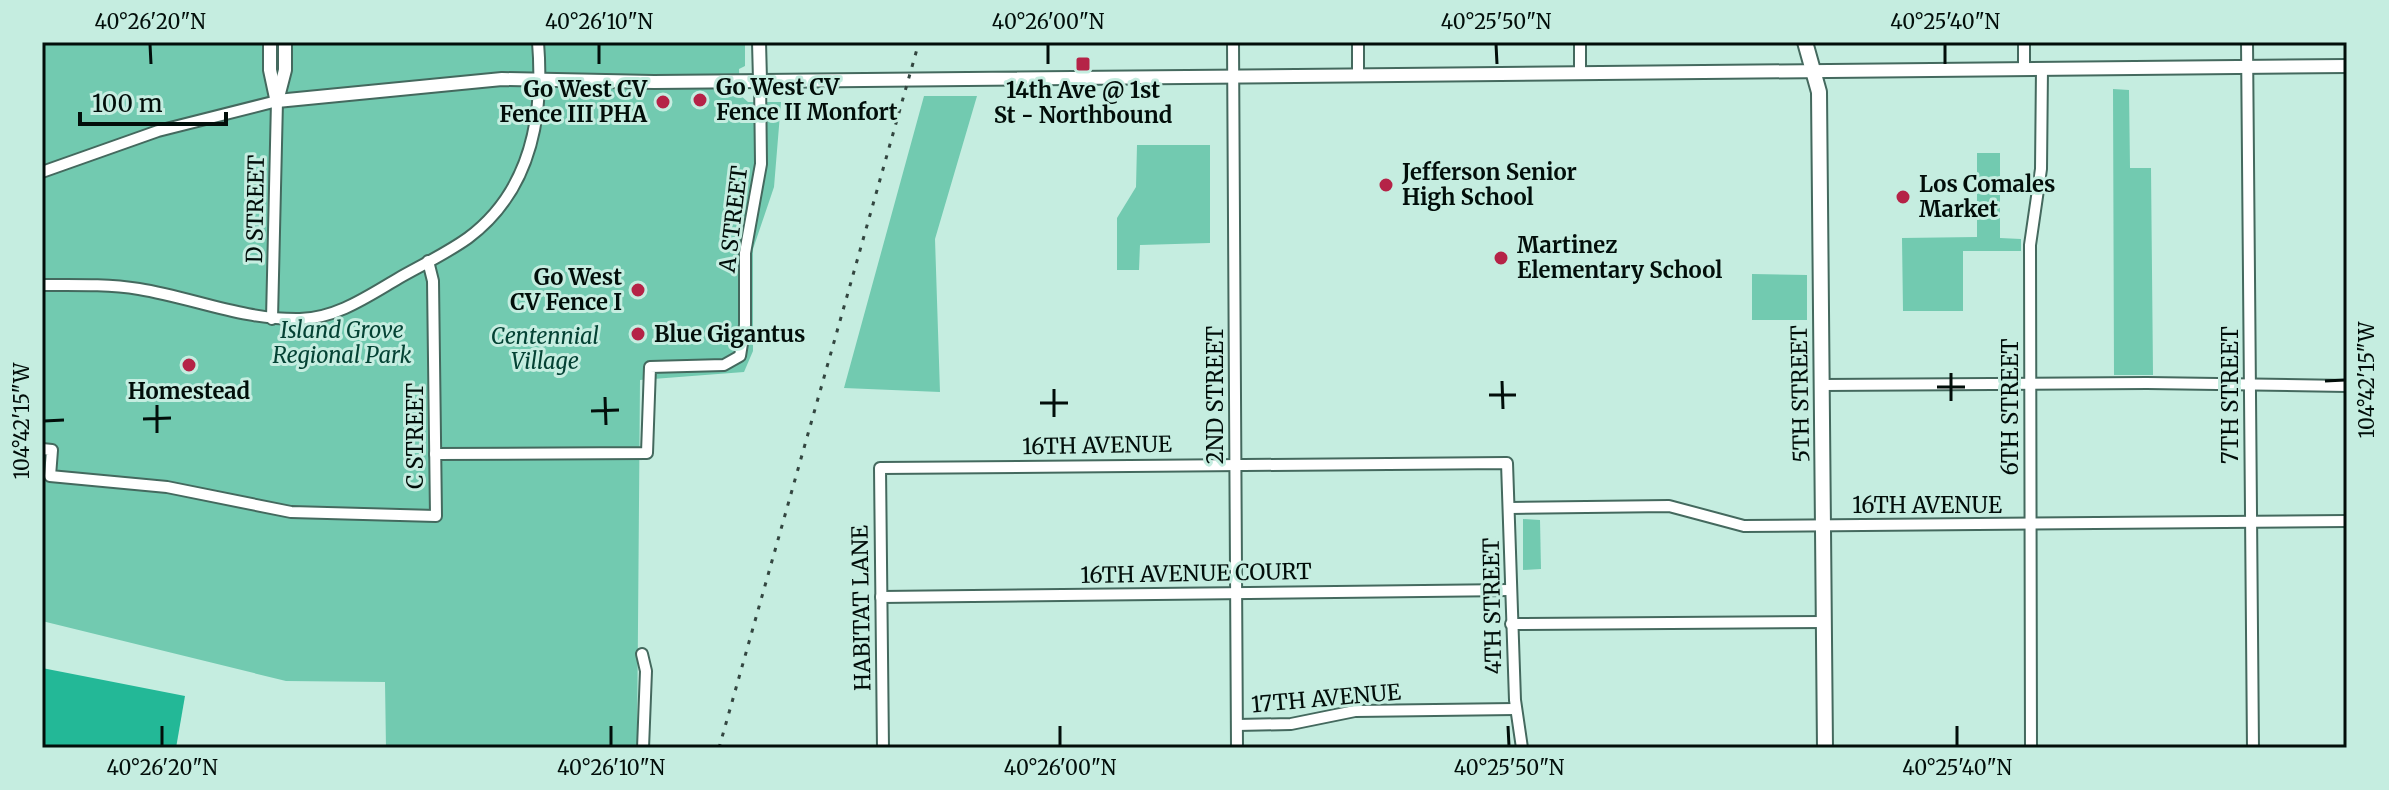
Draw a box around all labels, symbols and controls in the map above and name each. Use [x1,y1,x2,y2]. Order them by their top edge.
text: 40°26'20"N [94,9,206,34]
text: 40°26'10"N [545,9,653,34]
text: 40°26'00"N [992,9,1105,34]
text: 40°25'50"N [1441,9,1552,34]
text: 40°25'40"N [1890,9,2000,34]
marker: 14th Ave @ 1st St - Northbound [1074,55,1092,73]
place label: Go West CV Fence II Monfort [716,73,898,126]
place label: Go West CV Fence III PHA [499,75,648,128]
scale bar [80,76,226,126]
place label: 14th Ave @ 1st St - Northbound [994,76,1173,129]
text: 100 m [92,88,163,119]
marker: Go West CV Fence II Monfort [691,91,709,109]
marker: Go West CV Fence III PHA [654,93,672,111]
street label: D STREET [240,155,270,263]
place label: Jefferson Senior High School [1401,158,1577,211]
street label: A STREET [712,164,753,275]
place label: Los Comales Market [1919,170,2055,223]
marker: Jefferson Senior High School [1377,176,1395,194]
marker: Los Comales Market [1894,188,1912,206]
place label: Martinez Elementary School [1517,231,1722,284]
marker: Martinez Elementary School [1492,249,1510,267]
place label: Go West CV Fence I [510,263,622,316]
marker: Go West CV Fence I [629,281,647,299]
park label: Island Grove Regional Park [272,316,412,369]
place label: Blue Gigantus [654,320,805,348]
text: 104°42'15"W [2354,321,2379,438]
park label: Centennial Village [491,322,599,375]
marker: Blue Gigantus [629,325,647,343]
street label: 5TH STREET [1785,325,1815,463]
street label: 2ND STREET [1201,326,1229,464]
street label: 7TH STREET [2216,326,2244,464]
street label: 6TH STREET [1996,338,2024,476]
marker: Homestead [180,356,198,374]
text: 104°42'15"W [9,362,34,479]
place label: Homestead [128,377,251,405]
street label: C STREET [401,383,429,489]
street label: 16TH AVENUE [1022,430,1172,460]
street label: 16TH AVENUE [1852,491,2002,519]
street label: HABITAT LANE [846,525,876,691]
street label: 4TH STREET [1477,537,1507,675]
street label: 16TH AVENUE COURT [1080,557,1312,589]
street label: 17TH AVENUE [1250,678,1402,718]
text: 40°26'20"N [106,755,218,780]
text: 40°26'10"N [557,755,665,780]
text: 40°26'00"N [1004,755,1117,780]
text: 40°25'50"N [1454,755,1565,780]
text: 40°25'40"N [1902,755,2012,780]

